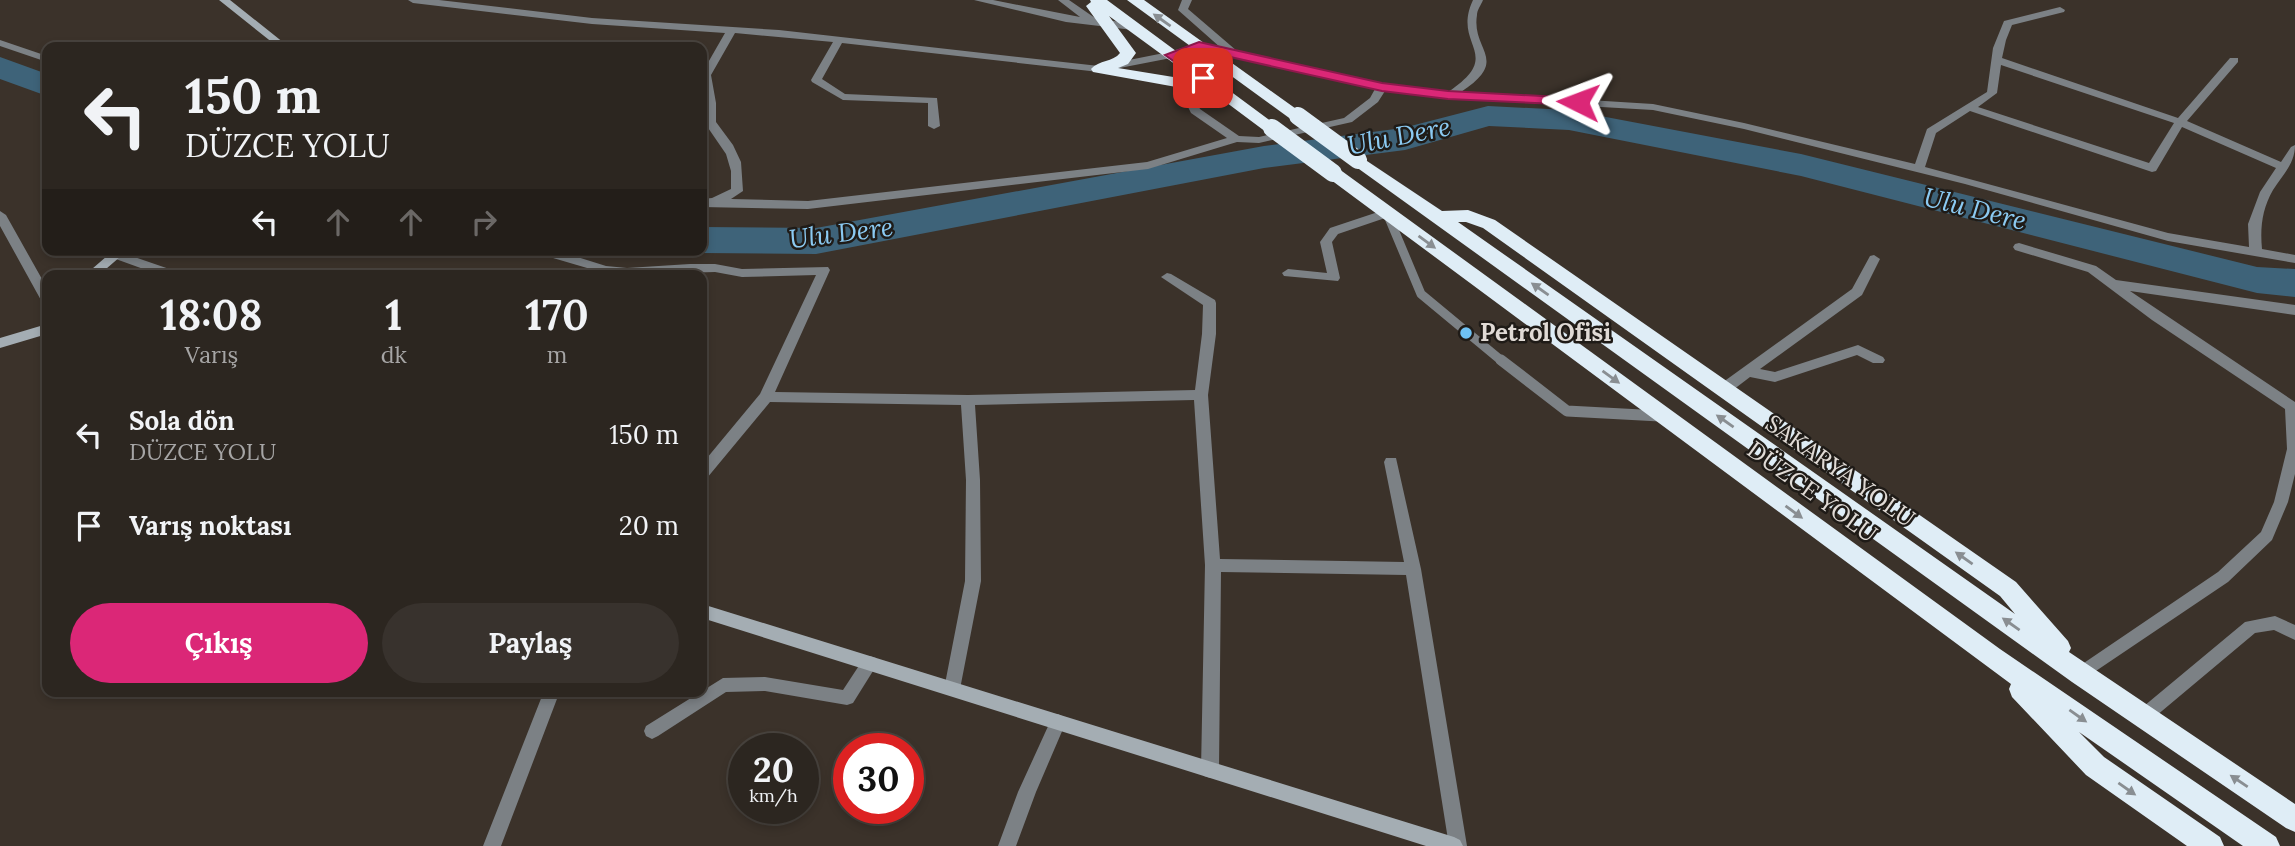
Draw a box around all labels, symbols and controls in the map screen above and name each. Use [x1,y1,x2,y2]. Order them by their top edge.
one-way arrow [1153,13,1171,27]
pin [1173,48,1233,108]
icon: arrive [1184,59,1222,97]
text: 150 m [185,64,321,126]
position arrow [1541,65,1615,139]
icon: left [70,70,161,161]
water label: Ulu Dere [1344,109,1453,162]
text: DÜZCE YOLU [185,125,390,166]
water label: Ulu Dere [1920,180,2030,237]
icon: left [246,203,284,241]
icon: ahead [319,203,357,241]
icon: ahead [392,203,430,241]
icon: right [465,203,503,241]
water label: Ulu Dere [787,210,895,255]
one-way arrow [1418,235,1436,249]
one-way arrow [1531,282,1549,296]
text: 18:08 [160,288,263,342]
text: 1 [385,288,402,342]
text: 170 [525,288,589,342]
place label: Petrol Ofisi [1480,317,1611,348]
marker: Petrol Ofisi [1458,325,1474,341]
text: Varış [185,340,238,369]
text: dk [381,340,407,369]
text: m [547,340,567,369]
one-way arrow [1601,370,1620,384]
text: Sola dön [129,404,235,437]
street label: SAKARYA YOLU [1759,407,1921,534]
one-way arrow [1716,414,1735,428]
icon: left [70,416,108,454]
text: 150 m [609,418,679,451]
street label: DÜZCE YOLU [1741,434,1884,549]
text: DÜZCE YOLU [129,437,276,466]
one-way arrow [1785,504,1803,518]
icon: arrive [70,507,108,545]
text: Varış noktası [129,509,291,542]
text: 20 m [619,509,679,542]
one-way arrow [1954,552,1973,565]
button: Çıkış [70,603,368,683]
button: Paylaş [382,603,679,683]
one-way arrow [2002,617,2020,631]
one-way arrow [2069,709,2087,723]
speed limit sign: 30 [833,733,924,824]
text: 20 [753,747,794,792]
one-way arrow [2229,774,2248,787]
one-way arrow [2118,782,2136,796]
text: km/h [749,784,798,807]

